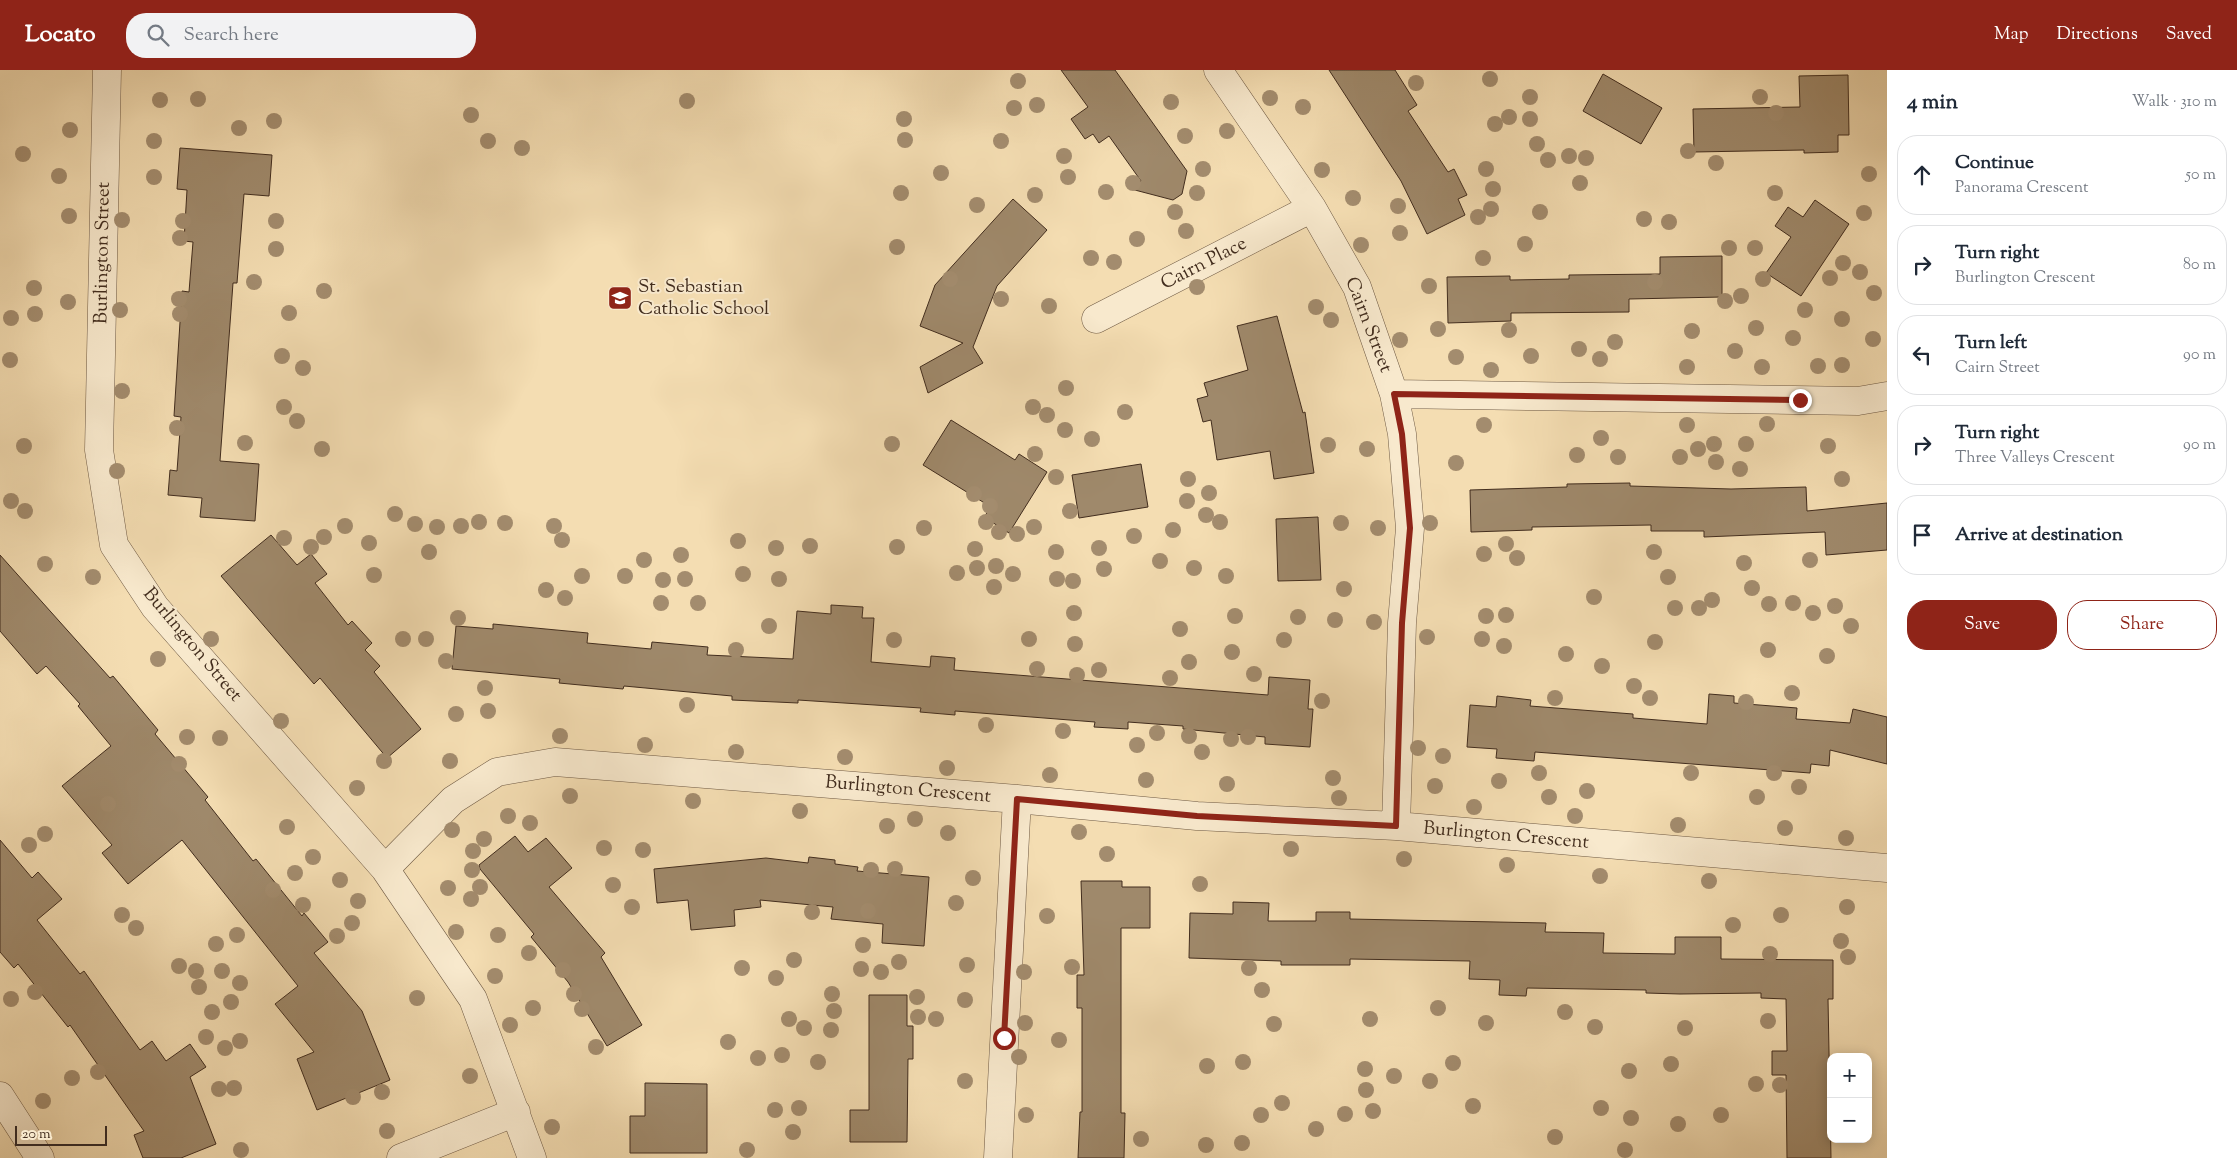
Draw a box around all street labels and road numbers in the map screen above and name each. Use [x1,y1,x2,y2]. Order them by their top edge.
street label: Burlington Street [88,181,118,324]
street label: Cairn Place [1156,231,1252,297]
street label: Cairn Street [1337,273,1399,377]
street label: Burlington Street [136,582,248,709]
street label: Burlington Crescent [824,769,993,811]
street label: Burlington Crescent [1422,815,1591,857]

